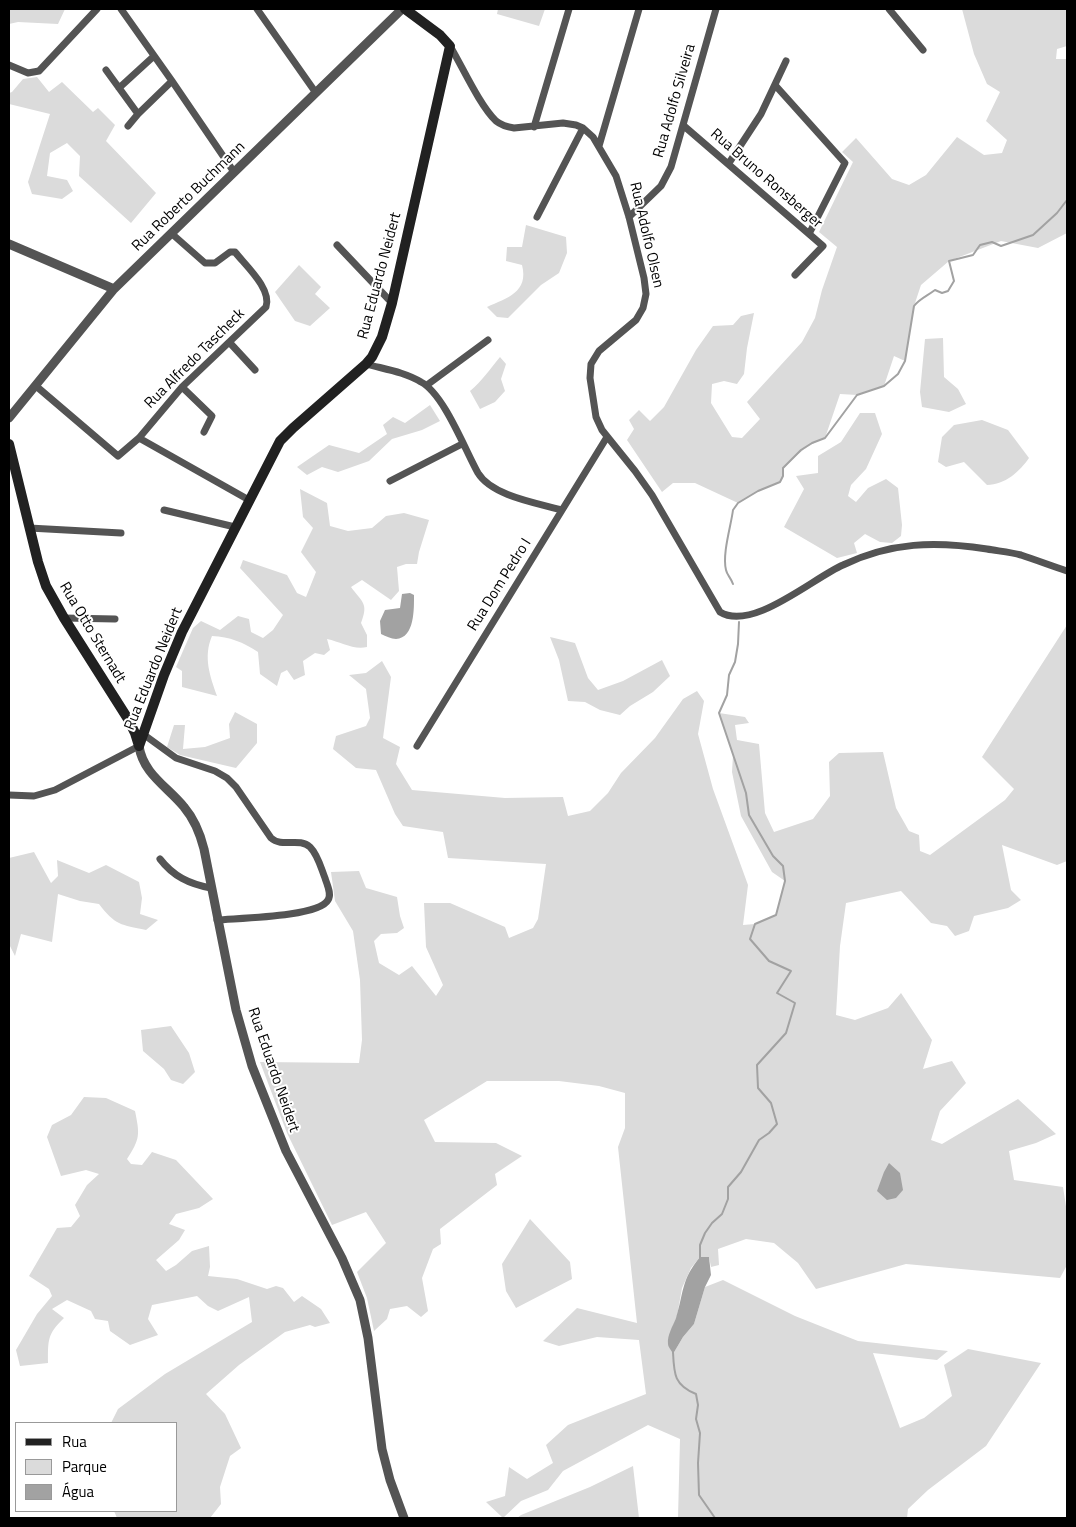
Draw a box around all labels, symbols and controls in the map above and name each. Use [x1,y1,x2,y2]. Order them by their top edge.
street label: Rua Adolfo Silveira [650,42,700,160]
street label: Rua Bruno Ronsberger [706,125,826,233]
street label: Rua Roberto Buchmann [129,138,249,256]
street label: Rua Adolfo Olsen [625,180,667,290]
street label: Rua Eduardo Neidert [354,211,406,341]
street label: Rua Alfredo Tascheck [141,305,249,413]
street label: Rua Dom Pedro I [464,535,536,635]
street label: Rua Otto Sternadt [55,579,129,687]
street label: Rua Eduardo Neidert [121,605,187,733]
street label: Rua Eduardo Neidert [243,1005,303,1135]
legend [15,1422,178,1512]
text: Rua [62,1430,87,1453]
text: Parque [62,1455,107,1478]
text: Água [62,1480,94,1503]

